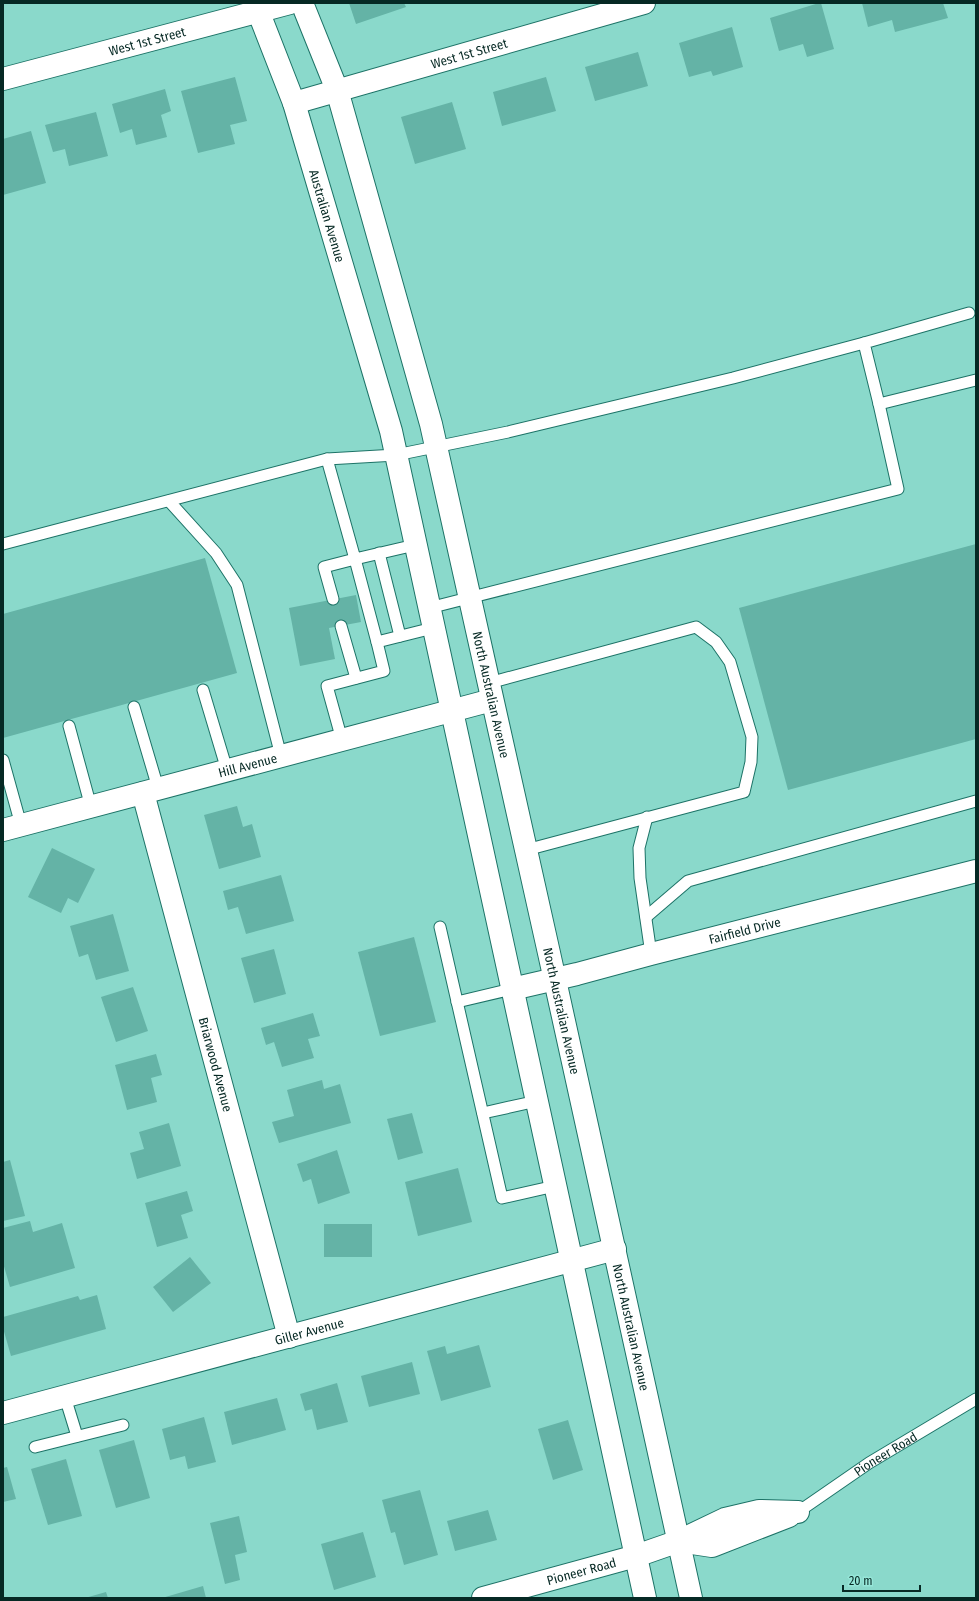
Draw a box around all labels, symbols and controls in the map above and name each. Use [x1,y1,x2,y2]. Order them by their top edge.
street label: West 1st Street [107,24,188,59]
street label: West 1st Street [429,35,510,72]
street label: Australian Avenue [306,168,348,264]
street label: North Australian Avenue [469,630,512,760]
street label: Hill Avenue [217,750,279,780]
street label: Fairfield Drive [707,914,782,947]
street label: North Australian Avenue [540,946,582,1076]
street label: Briarwood Avenue [196,1016,235,1113]
street label: North Australian Avenue [610,1263,652,1392]
street label: Giller Avenue [273,1315,345,1348]
street label: Pioneer Road [851,1429,920,1479]
street label: Pioneer Road [545,1555,618,1588]
scale bar [843,1567,920,1593]
text: 20 m [849,1574,873,1588]

